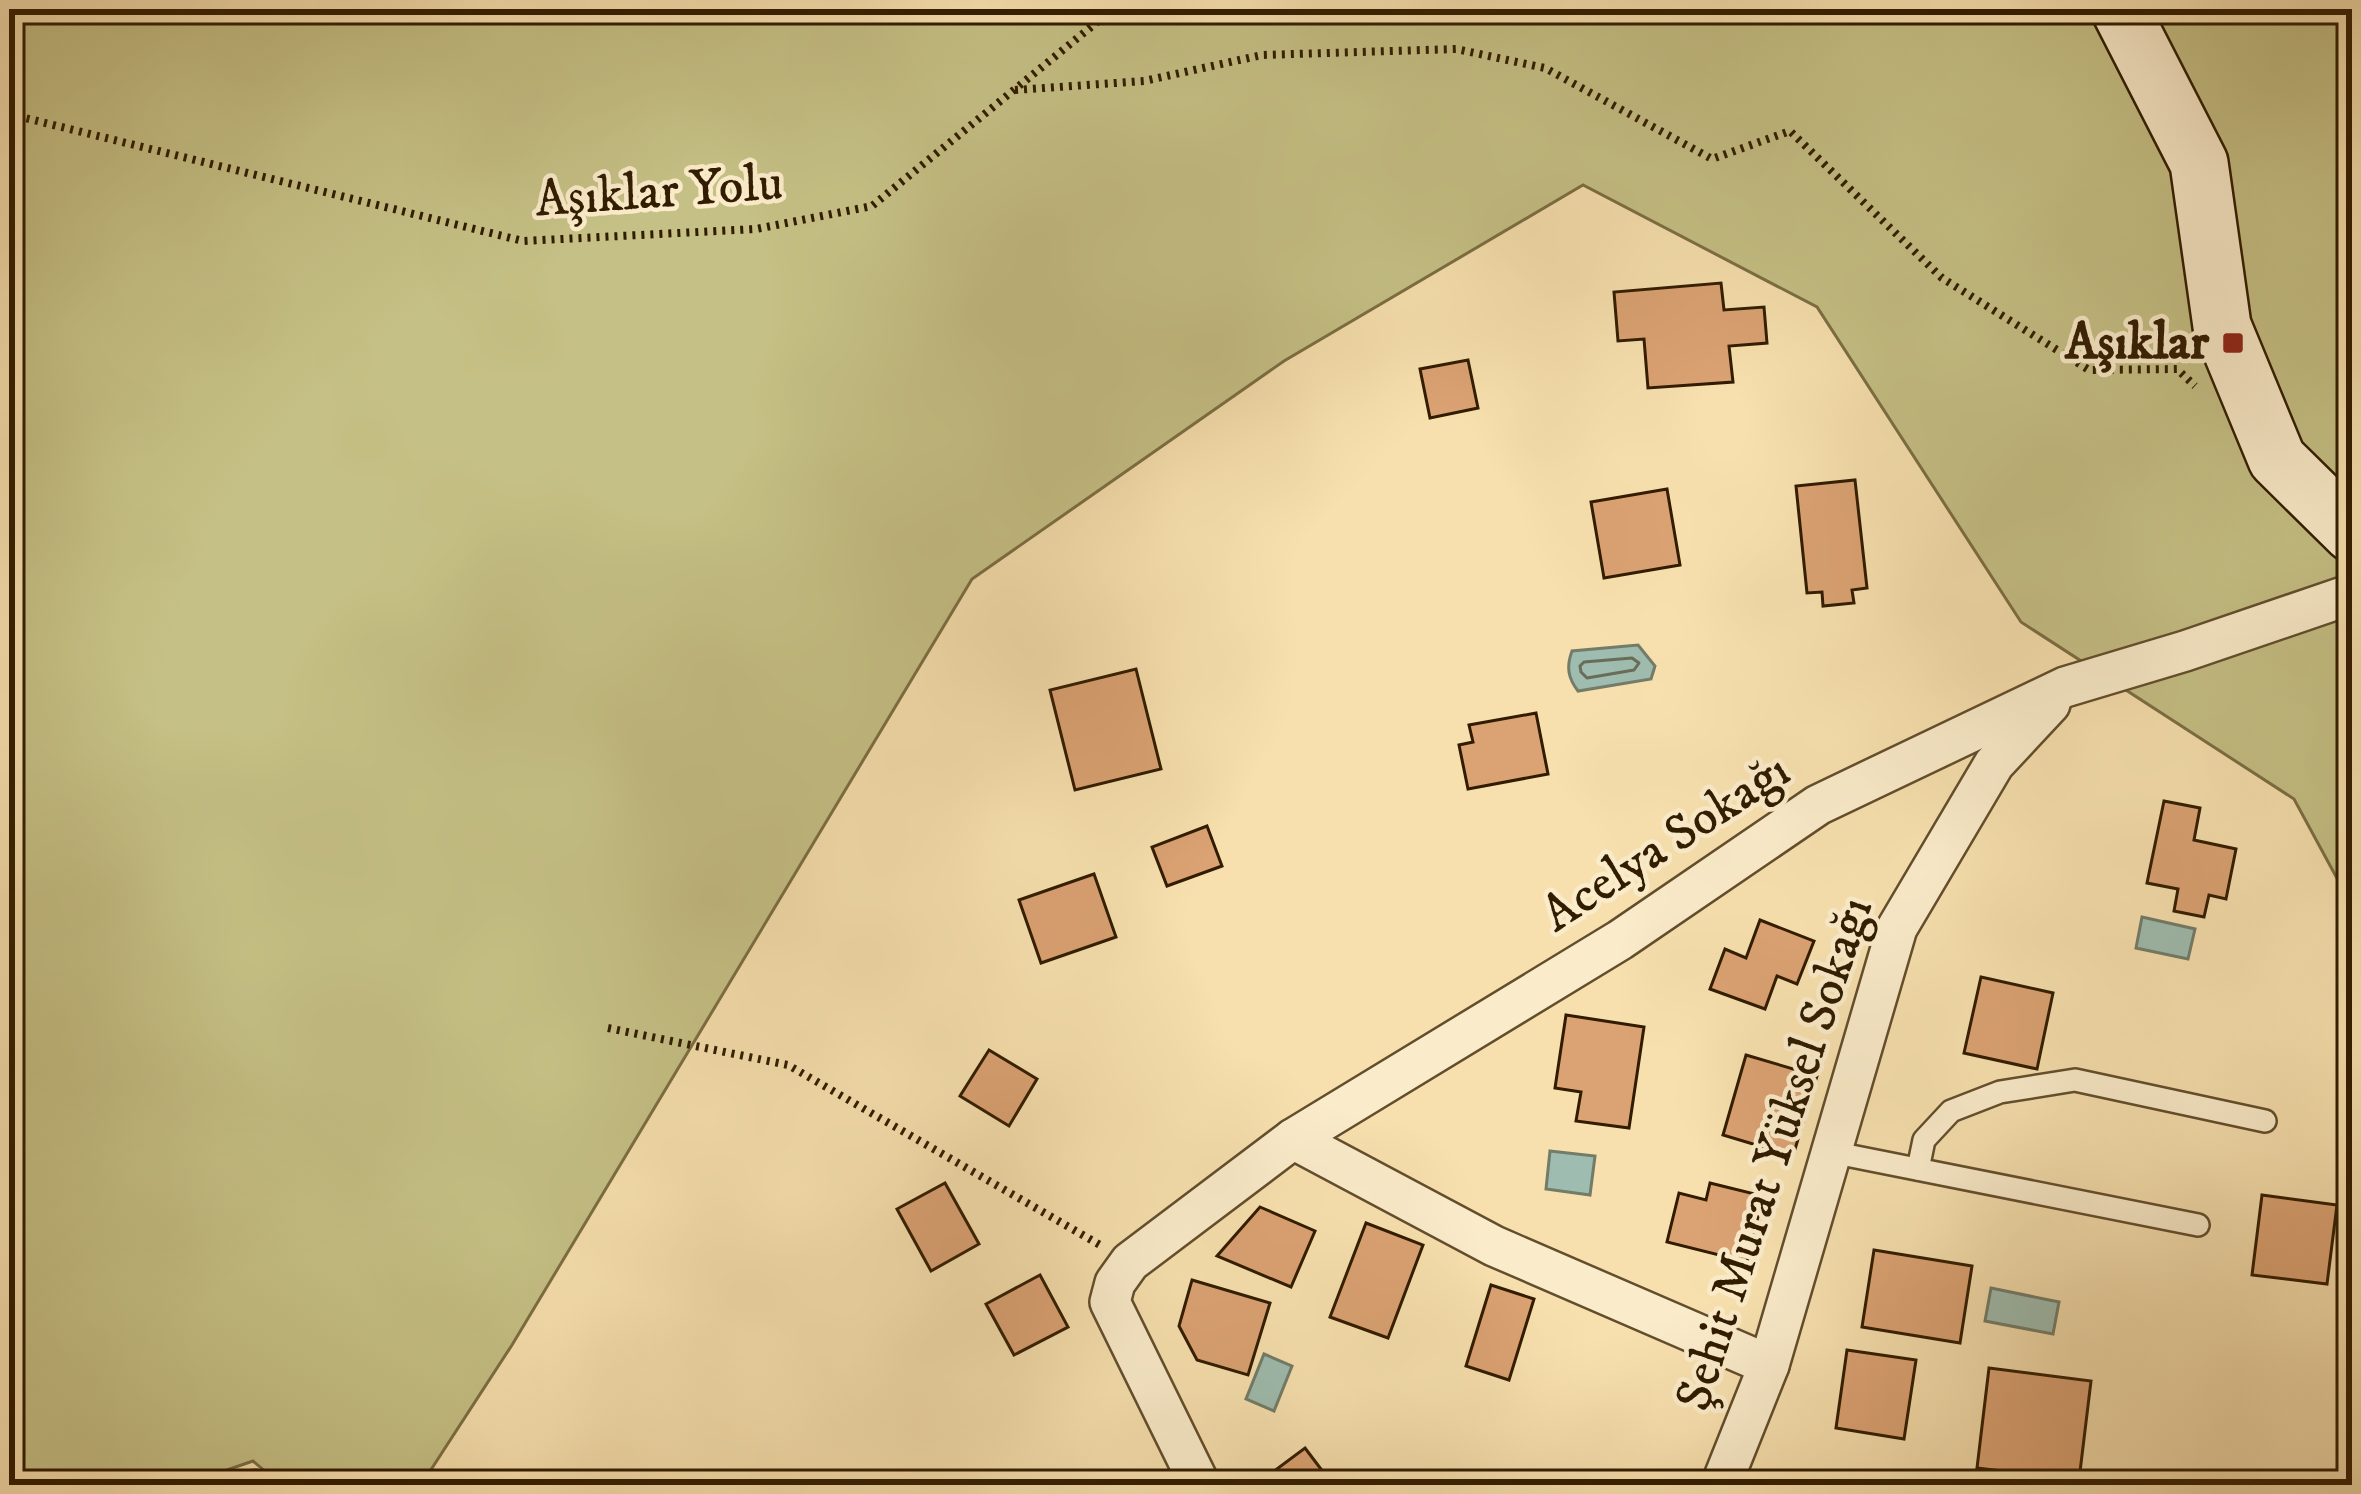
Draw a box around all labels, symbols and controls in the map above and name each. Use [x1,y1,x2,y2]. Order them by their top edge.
street label: Aşıklar Yolu [533,151,785,233]
place label: Aşıklar [2064,311,2210,375]
marker: Aşıklar [2220,330,2246,356]
street label: Acelya Sokağı [1530,739,1802,947]
street label: Şehit Murat Yüksel Sokağı [1662,889,1888,1419]

